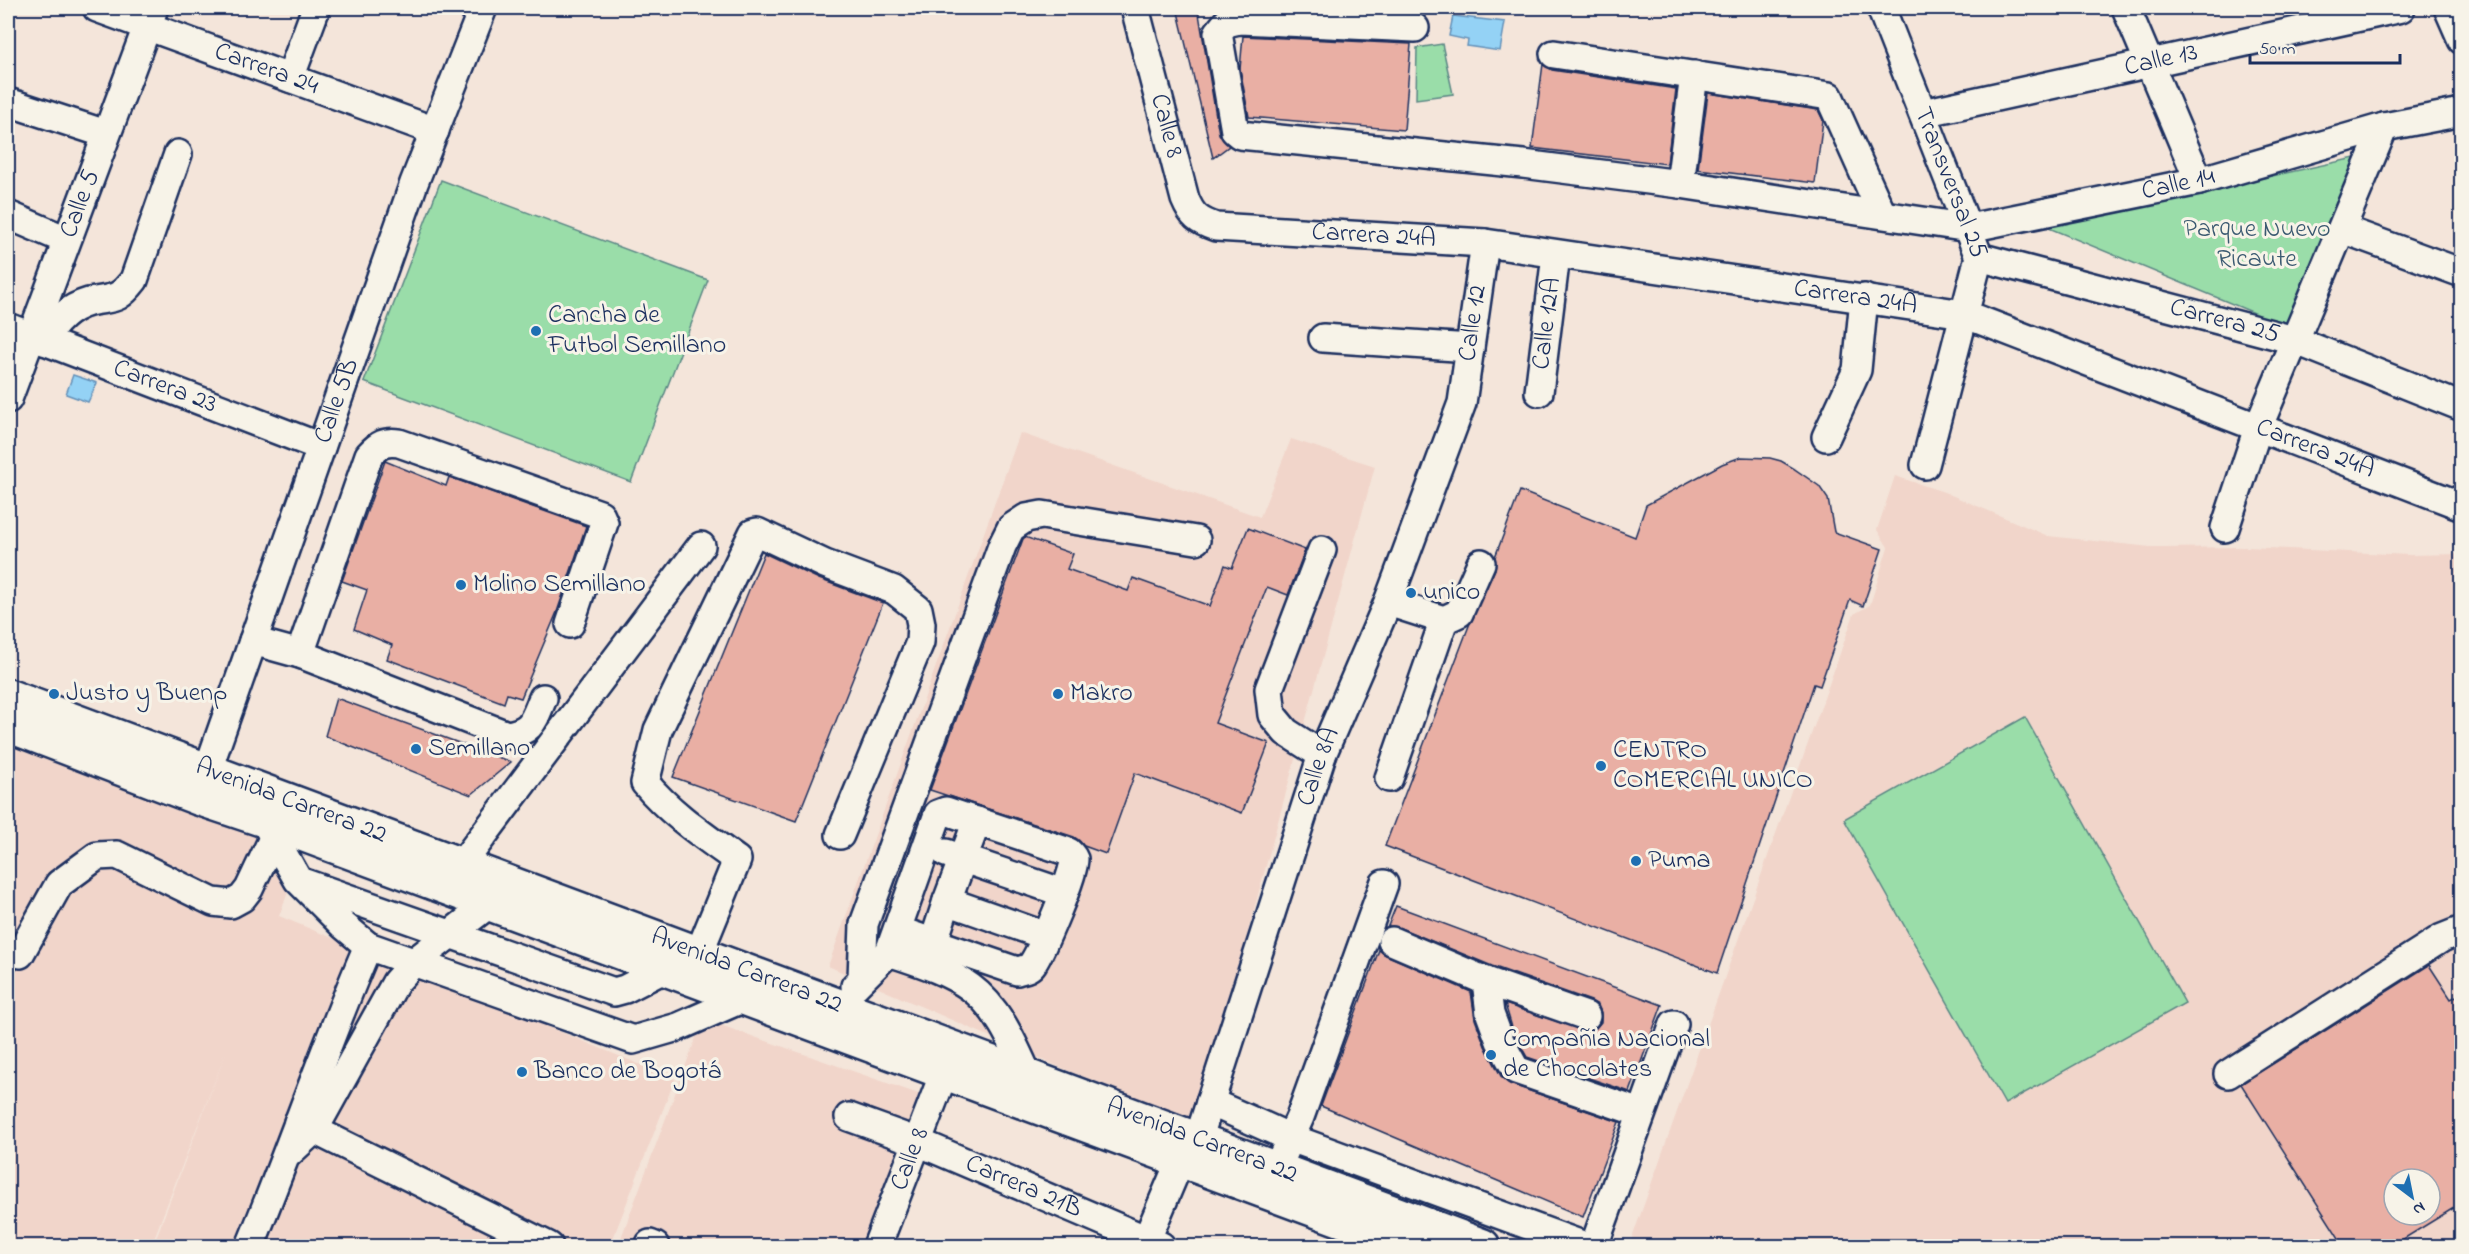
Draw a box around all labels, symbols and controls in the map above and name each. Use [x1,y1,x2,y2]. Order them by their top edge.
scale bar [2250,27,2400,65]
street label: Carrera 24 [209,33,324,106]
street label: Calle 13 [2121,34,2202,87]
text: 50 m [2259,37,2296,63]
street label: Calle 8 [1139,90,1193,163]
street label: Transversal 25 [1903,102,1997,264]
street label: Calle 14 [2138,158,2220,211]
street label: Calle 5 [51,165,111,244]
park label: Parque Nuevo Ricaute [2184,211,2330,279]
street label: Carrera 24A [1310,214,1437,259]
street label: Carrera 24A [1791,270,1920,326]
street label: Calle 12A [1523,275,1572,372]
street label: Calle 12 [1449,283,1498,364]
street label: Carrera 25 [2165,289,2284,354]
place label: Cancha de Futbol Semillano [547,297,726,365]
marker: Cancha de Futbol Semillano [529,324,543,338]
street label: Carrera 23 [107,350,222,424]
street label: Calle 5B [305,354,370,449]
street label: Carrera 24A [2250,409,2380,489]
place label: Molino Semillano [473,566,646,604]
place label: unico [1423,574,1480,612]
marker: Molino Semillano [454,578,468,592]
marker: unico [1404,586,1418,600]
place label: Justo y Buenp [66,675,227,713]
place label: Makro [1070,675,1133,713]
marker: Justo y Buenp [47,687,61,701]
marker: Makro [1051,687,1065,701]
street label: Calle 8A [1288,722,1351,811]
place label: Semillano [428,730,530,768]
place label: CENTRO COMERCIAL UNICO [1613,732,1813,800]
marker: Semillano [409,742,423,756]
street label: Avenida Carrera 22 [190,748,392,855]
marker: CENTRO COMERCIAL UNICO [1594,759,1608,773]
place label: Puma [1648,842,1711,880]
marker: Puma [1629,854,1643,868]
street label: Avenida Carrera 22 [645,918,848,1024]
place label: Compañia Nacional de Chocolates [1503,1021,1710,1089]
marker: Compañia Nacional de Chocolates [1484,1048,1498,1062]
place label: Banco de Bogotá [533,1053,721,1091]
marker: Banco de Bogotá [515,1065,529,1079]
street label: Avenida Carrera 22 [1101,1088,1303,1194]
street label: Calle 8 [881,1122,940,1196]
street label: Carrera 21B [959,1145,1088,1229]
north arrow [2382,1167,2442,1227]
text: N [2408,1195,2430,1221]

